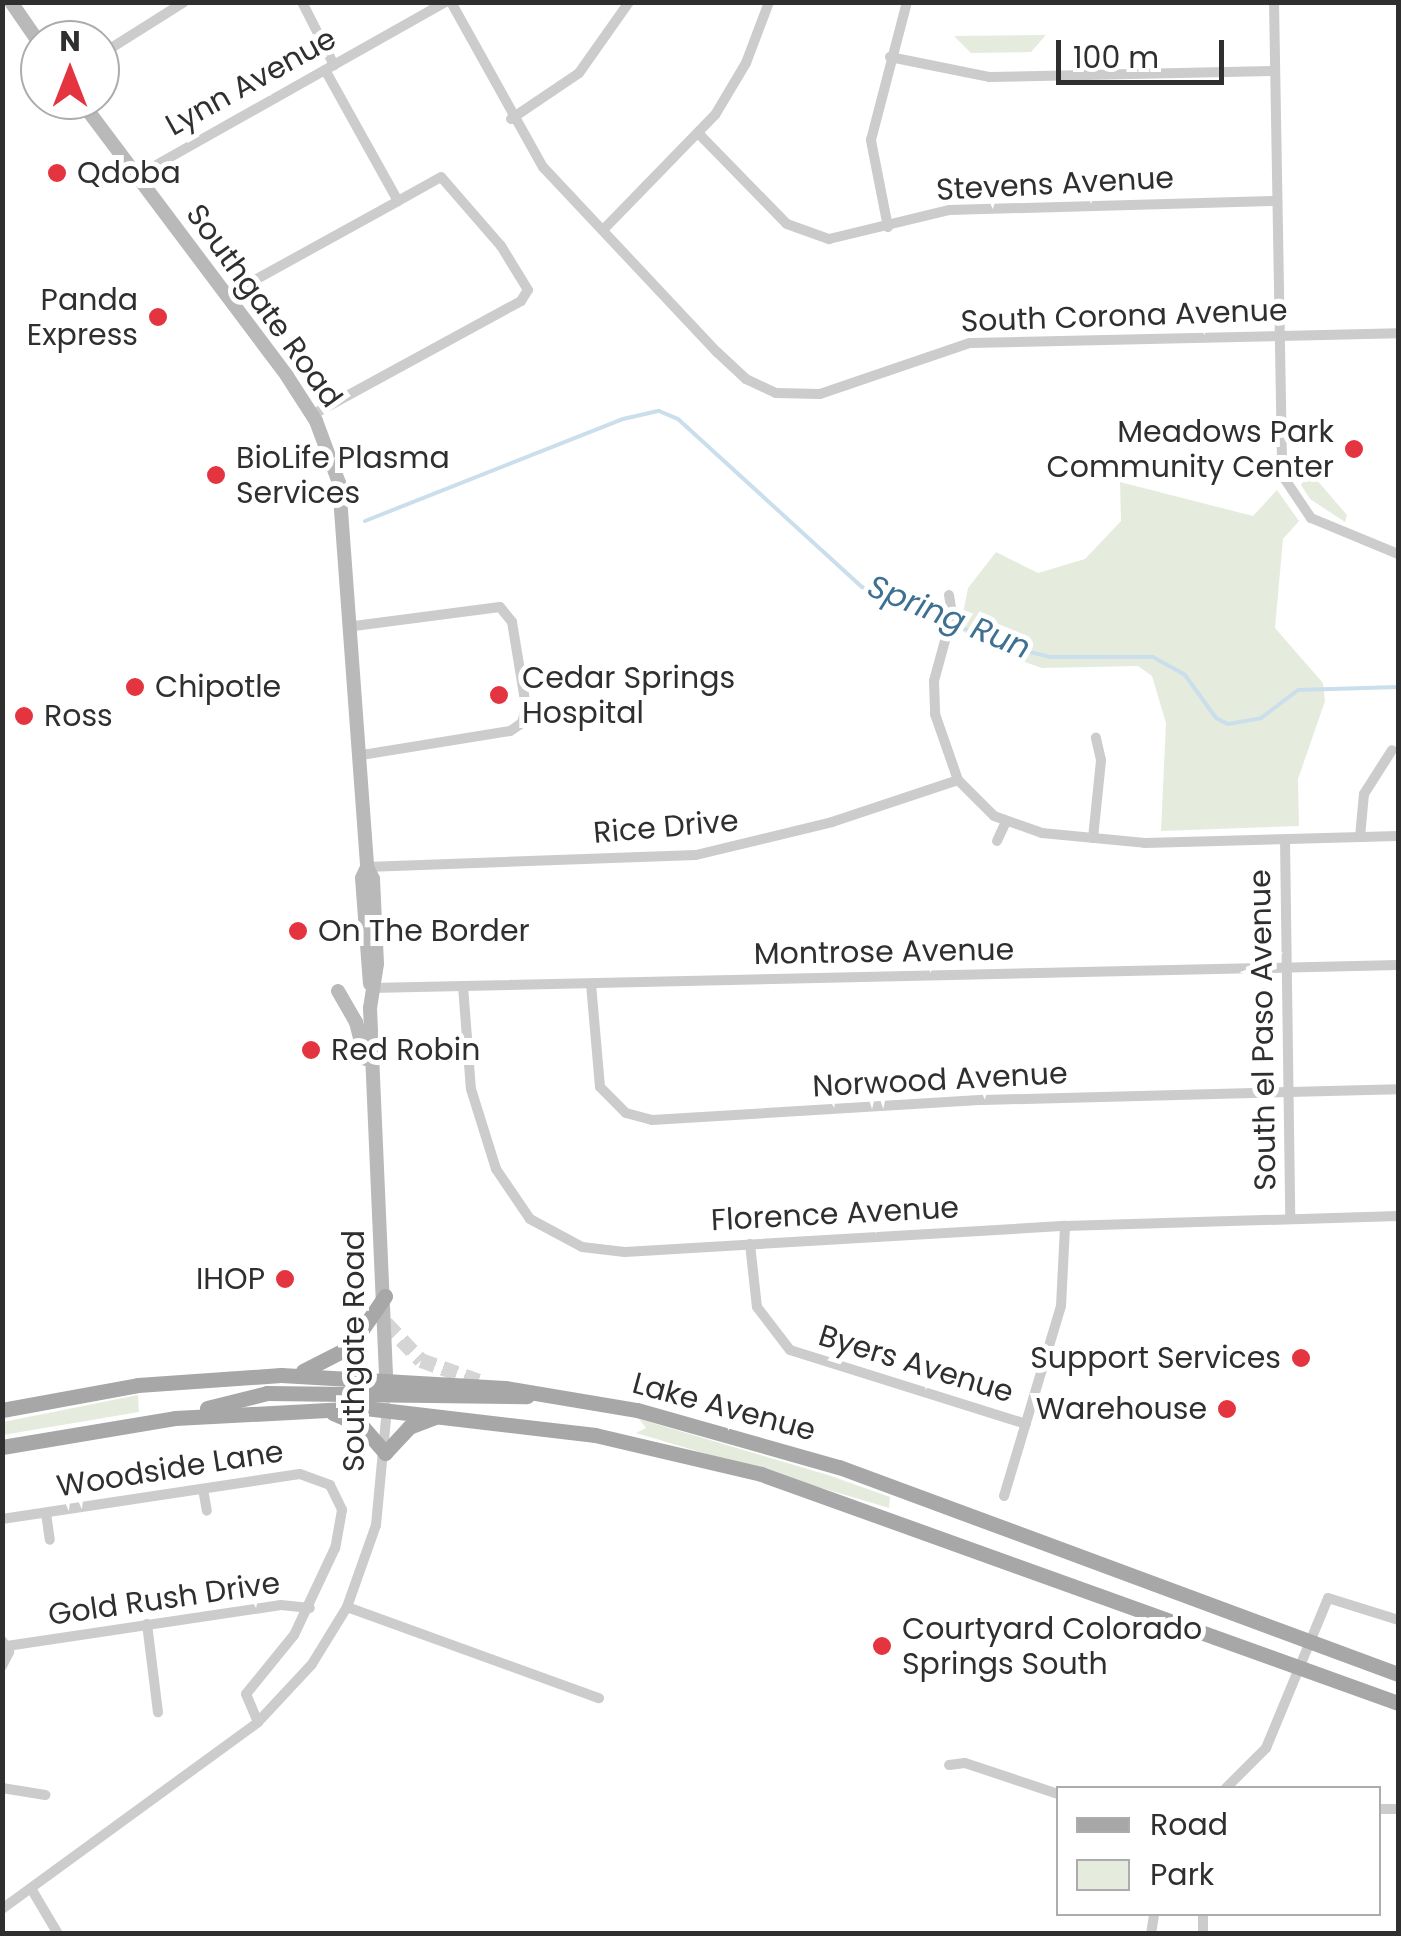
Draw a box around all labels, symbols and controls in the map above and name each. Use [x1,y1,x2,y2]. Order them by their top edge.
north arrow [20,20,120,120]
street label: Lynn Avenue [160,20,342,144]
scale bar [1061,20,1228,82]
text: N [59,22,81,61]
text: 100 m [1073,36,1159,79]
place label: Qdoba [77,155,181,191]
street label: Stevens Avenue [935,160,1175,208]
marker: Qdoba [46,162,68,184]
street label: Southgate Road [178,197,350,415]
place label: Panda Express [27,282,138,352]
street label: South Corona Avenue [960,292,1288,340]
marker: Panda Express [147,306,169,328]
place label: Meadows Park Community Center [1047,414,1334,484]
marker: Meadows Park Community Center [1343,438,1365,460]
place label: BioLife Plasma Services [236,440,450,510]
marker: BioLife Plasma Services [205,464,227,486]
water label: Spring Run [862,567,1036,667]
place label: Cedar Springs Hospital [522,660,735,730]
place label: Chipotle [155,669,281,705]
marker: Chipotle [124,676,146,698]
marker: Cedar Springs Hospital [486,682,512,708]
place label: Ross [44,698,113,734]
marker: Ross [13,705,35,727]
street label: Rice Drive [592,803,740,851]
street label: South el Paso Avenue [1242,869,1284,1191]
place label: On The Border [318,913,530,949]
marker: On The Border [287,920,309,942]
street label: Montrose Avenue [753,932,1015,972]
place label: Red Robin [331,1032,480,1068]
marker: Red Robin [300,1039,322,1061]
street label: Norwood Avenue [812,1055,1068,1105]
street label: Florence Avenue [710,1190,960,1238]
street label: Southgate Road [336,1230,372,1472]
place label: IHOP [196,1261,265,1297]
marker: IHOP [274,1268,296,1290]
street label: Byers Avenue [814,1317,1018,1411]
place label: Support Services [1030,1340,1281,1376]
marker: Support Services [1290,1347,1312,1369]
street label: Lake Avenue [629,1365,819,1449]
place label: Warehouse [1036,1391,1207,1427]
marker: Warehouse [1216,1398,1238,1420]
street label: Woodside Lane [54,1433,286,1505]
street label: Gold Rush Drive [46,1565,282,1633]
place label: Courtyard Colorado Springs South [902,1611,1202,1682]
marker: Courtyard Colorado Springs South [871,1635,893,1657]
legend [1056,1786,1381,1916]
text: Road [1150,1803,1228,1846]
text: Park [1150,1853,1214,1896]

